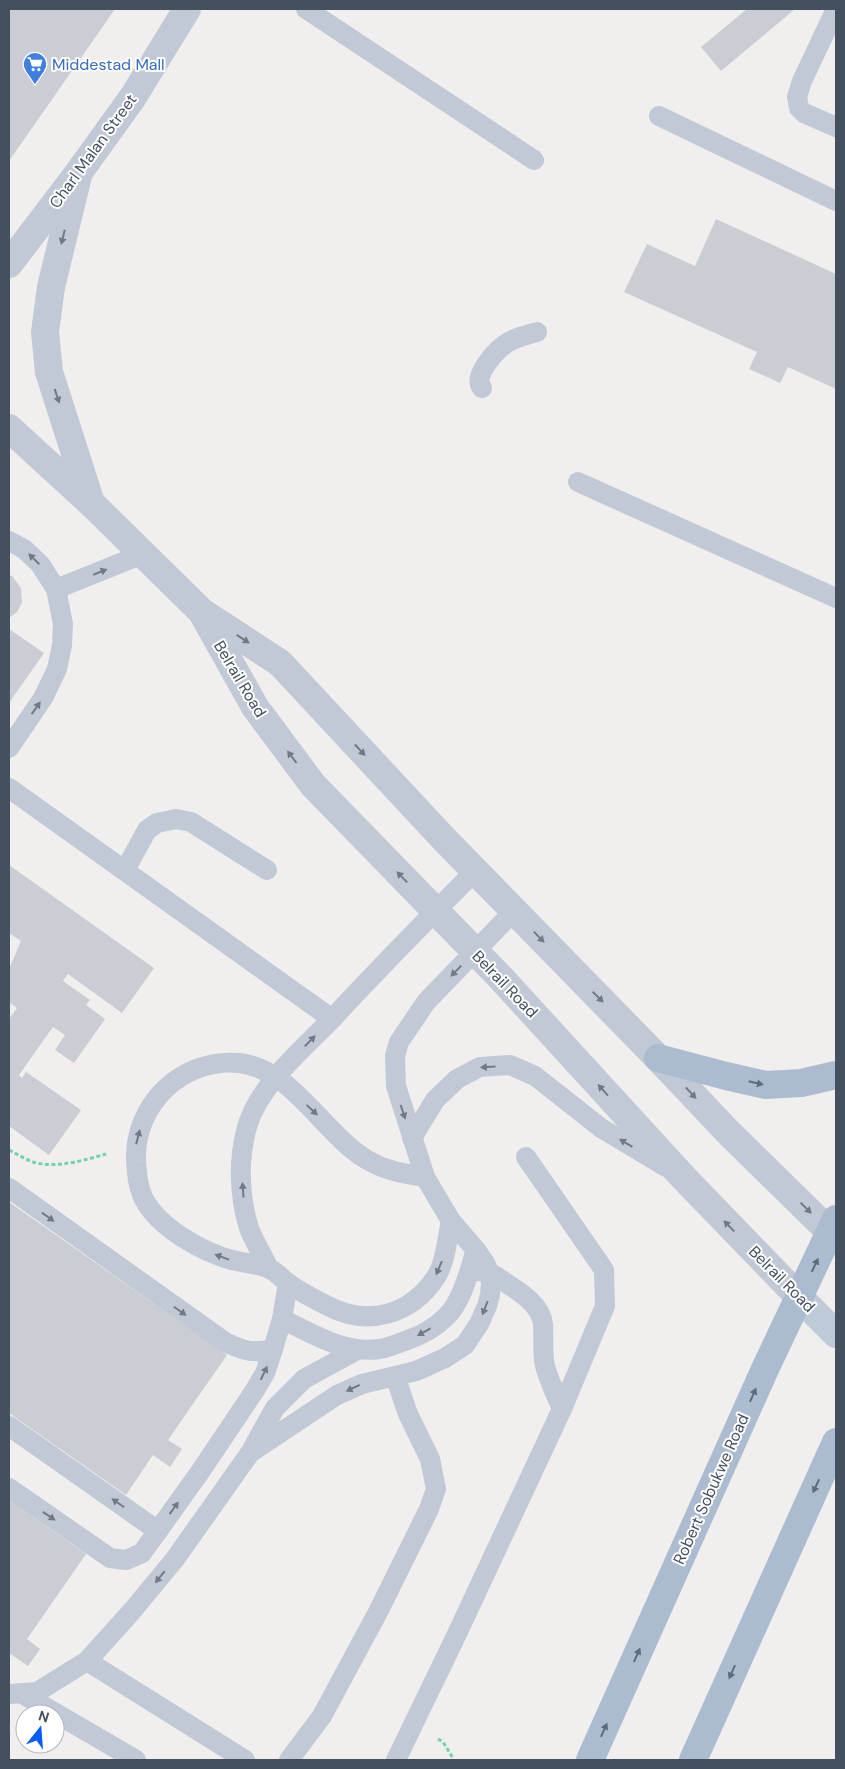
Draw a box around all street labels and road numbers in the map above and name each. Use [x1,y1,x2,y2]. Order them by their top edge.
street label: Charl Malan Street [44,90,142,212]
street label: Belrail Road [209,637,271,721]
street label: Belrail Road [468,946,542,1022]
street label: Belrail Road [744,1241,820,1317]
street label: Robert Sobukwe Road [668,1410,754,1568]

